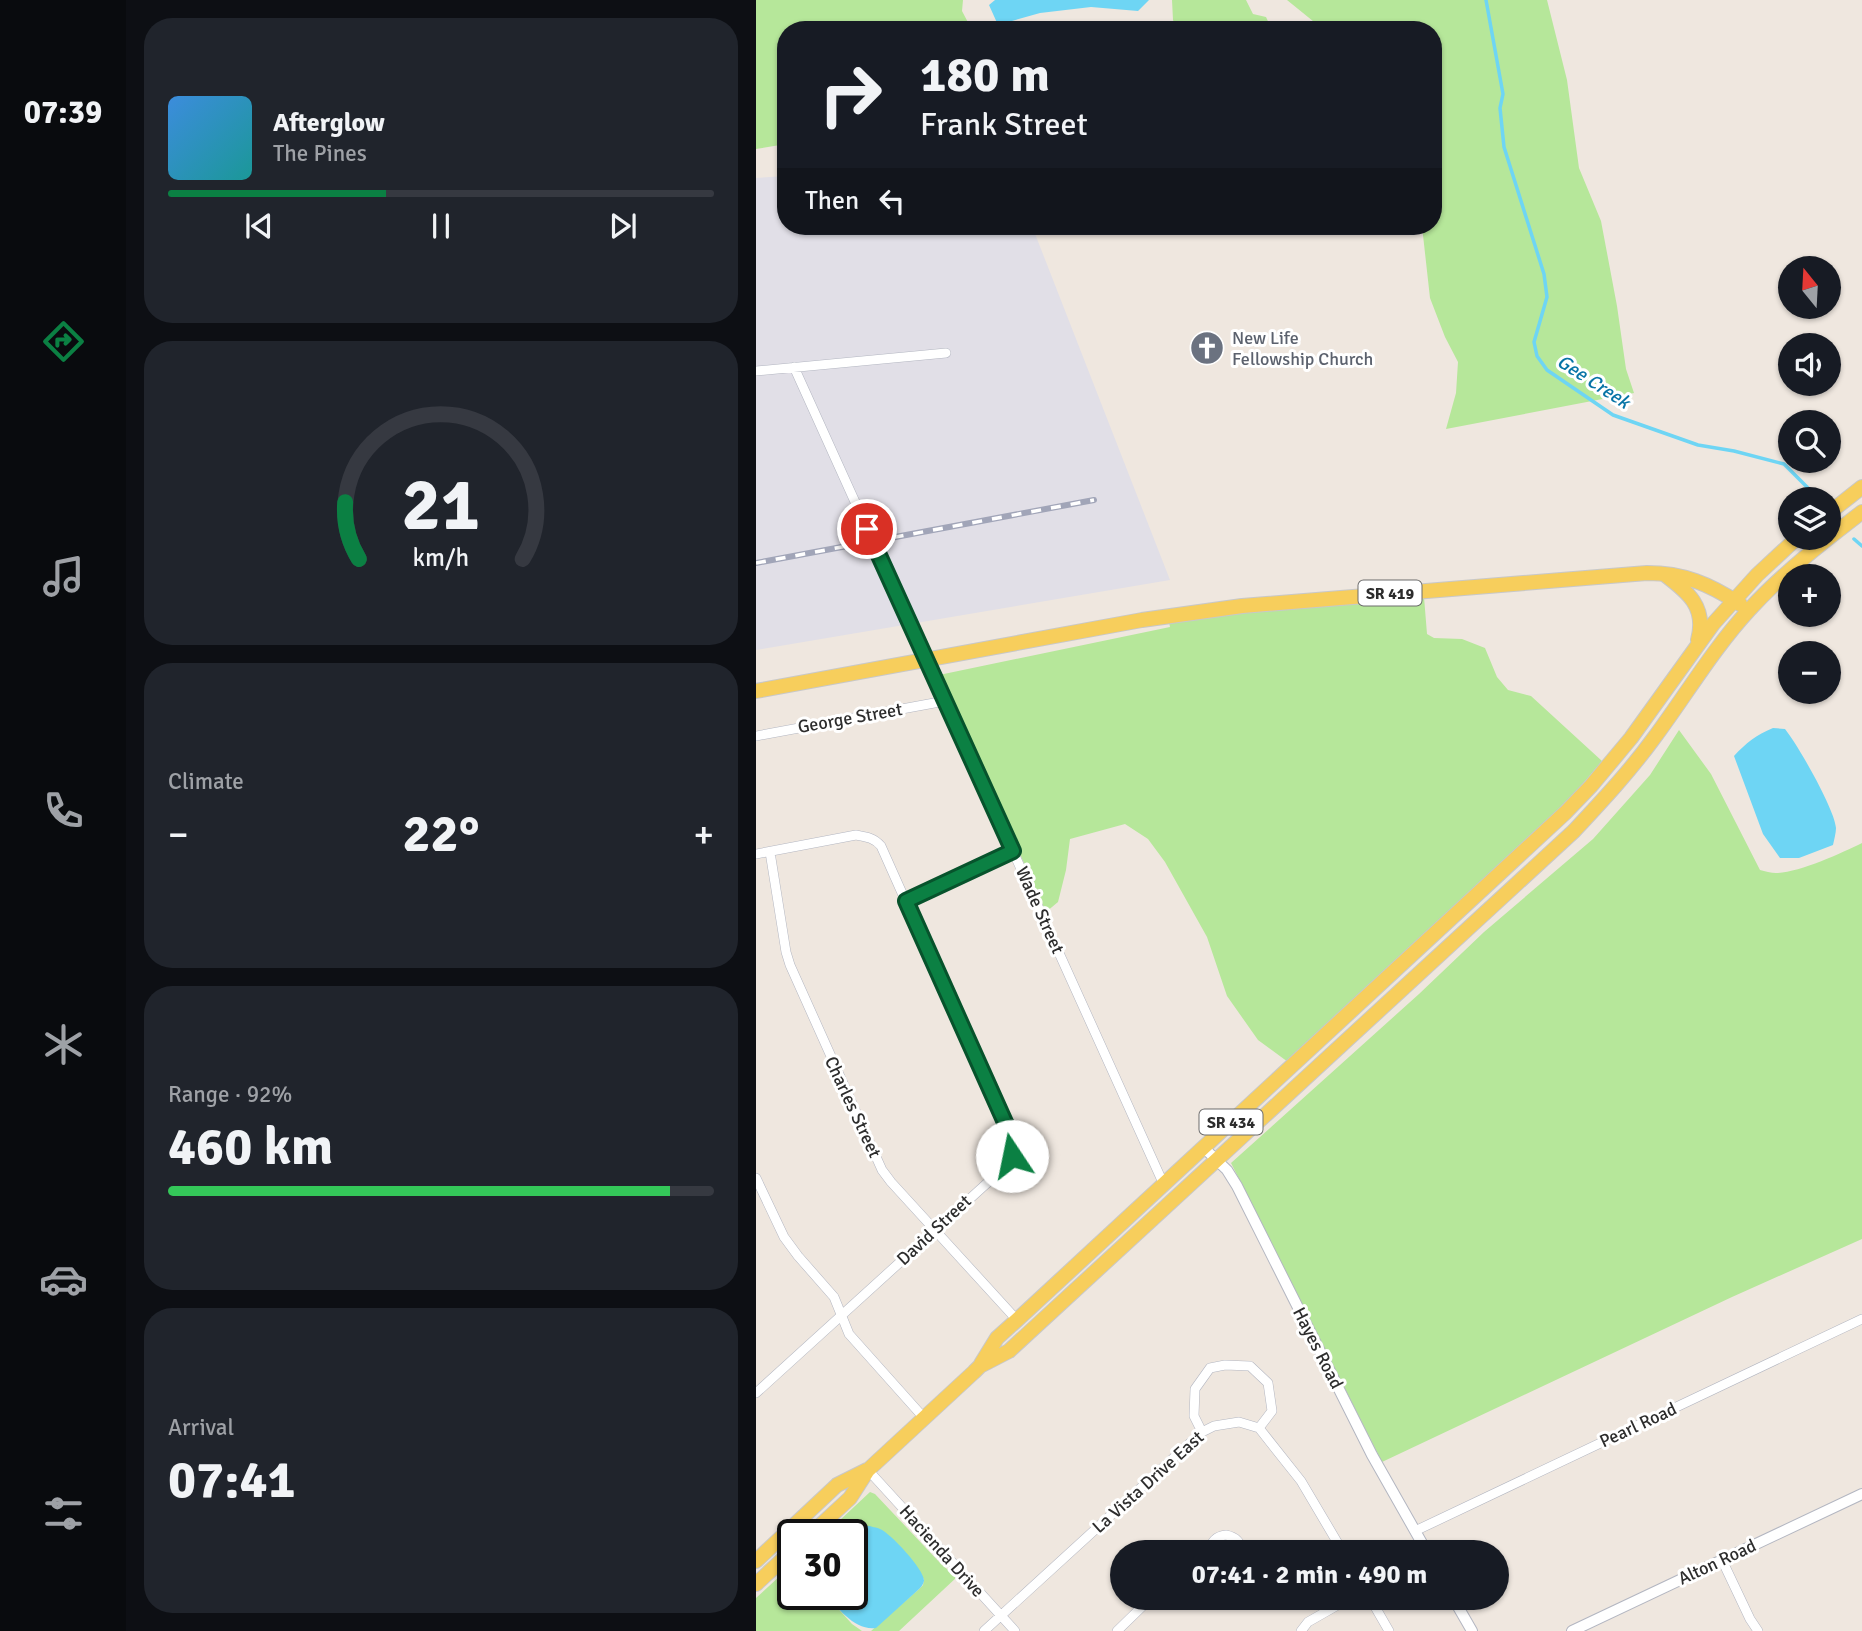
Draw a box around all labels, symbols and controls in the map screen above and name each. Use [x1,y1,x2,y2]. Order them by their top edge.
text: 180 m [920,45,1050,105]
icon: right [805,49,896,140]
text: 07:39 [24,93,102,132]
text: Frank Street [920,105,1088,144]
text: Afterglow [273,107,385,139]
text: The Pines [273,139,367,168]
icon: left [873,182,911,220]
text: Then [805,185,859,217]
icon: previous [240,207,278,245]
icon: pause [422,207,460,245]
icon: next [604,207,642,245]
north arrow [1778,256,1841,318]
map controls [1778,256,1841,704]
icon: directions [39,317,88,366]
place label: New Life Fellowship Church [1232,327,1373,370]
church icon: New Life Fellowship Church [1188,329,1226,367]
button: sound [1778,333,1841,396]
water label: Gee Creek [1552,349,1636,415]
button: search [1778,410,1841,473]
text: 21 [402,461,480,550]
button: layers [1778,487,1841,550]
pin [837,499,897,559]
icon: arrive [848,510,886,548]
text: km/h [413,542,469,573]
icon: music [39,552,88,601]
button: + [1778,564,1841,627]
road number: SR 419 [1358,580,1422,606]
button: − [1778,641,1841,704]
street label: George Street [796,698,904,738]
text: Climate [168,767,244,796]
icon: phone [39,786,88,835]
text: 22° [403,802,479,866]
text: − [168,811,189,858]
text: + [693,811,714,858]
street label: Wade Street [1011,863,1069,957]
icon: climate [39,1020,88,1069]
street label: Charles Street [820,1053,886,1161]
text: Range · 92% [168,1080,292,1109]
road number: SR 434 [1200,1110,1262,1134]
text: 460 km [168,1115,333,1179]
position arrow [975,1119,1049,1193]
street label: David Street [892,1190,976,1270]
icon: car [39,1255,88,1304]
street label: Hayes Road [1288,1304,1348,1392]
street label: Pearl Road [1596,1398,1680,1452]
text: Arrival [168,1413,234,1442]
street label: La Vista Drive East [1088,1426,1208,1538]
text: 07:41 [168,1448,296,1512]
icon: filters [39,1489,88,1538]
street label: Hacienda Drive [895,1500,989,1602]
speed limit sign: 30 [777,1519,868,1610]
street label: Alton Road [1674,1534,1760,1590]
text: 07:41 · 2 min · 490 m [1192,1559,1427,1591]

